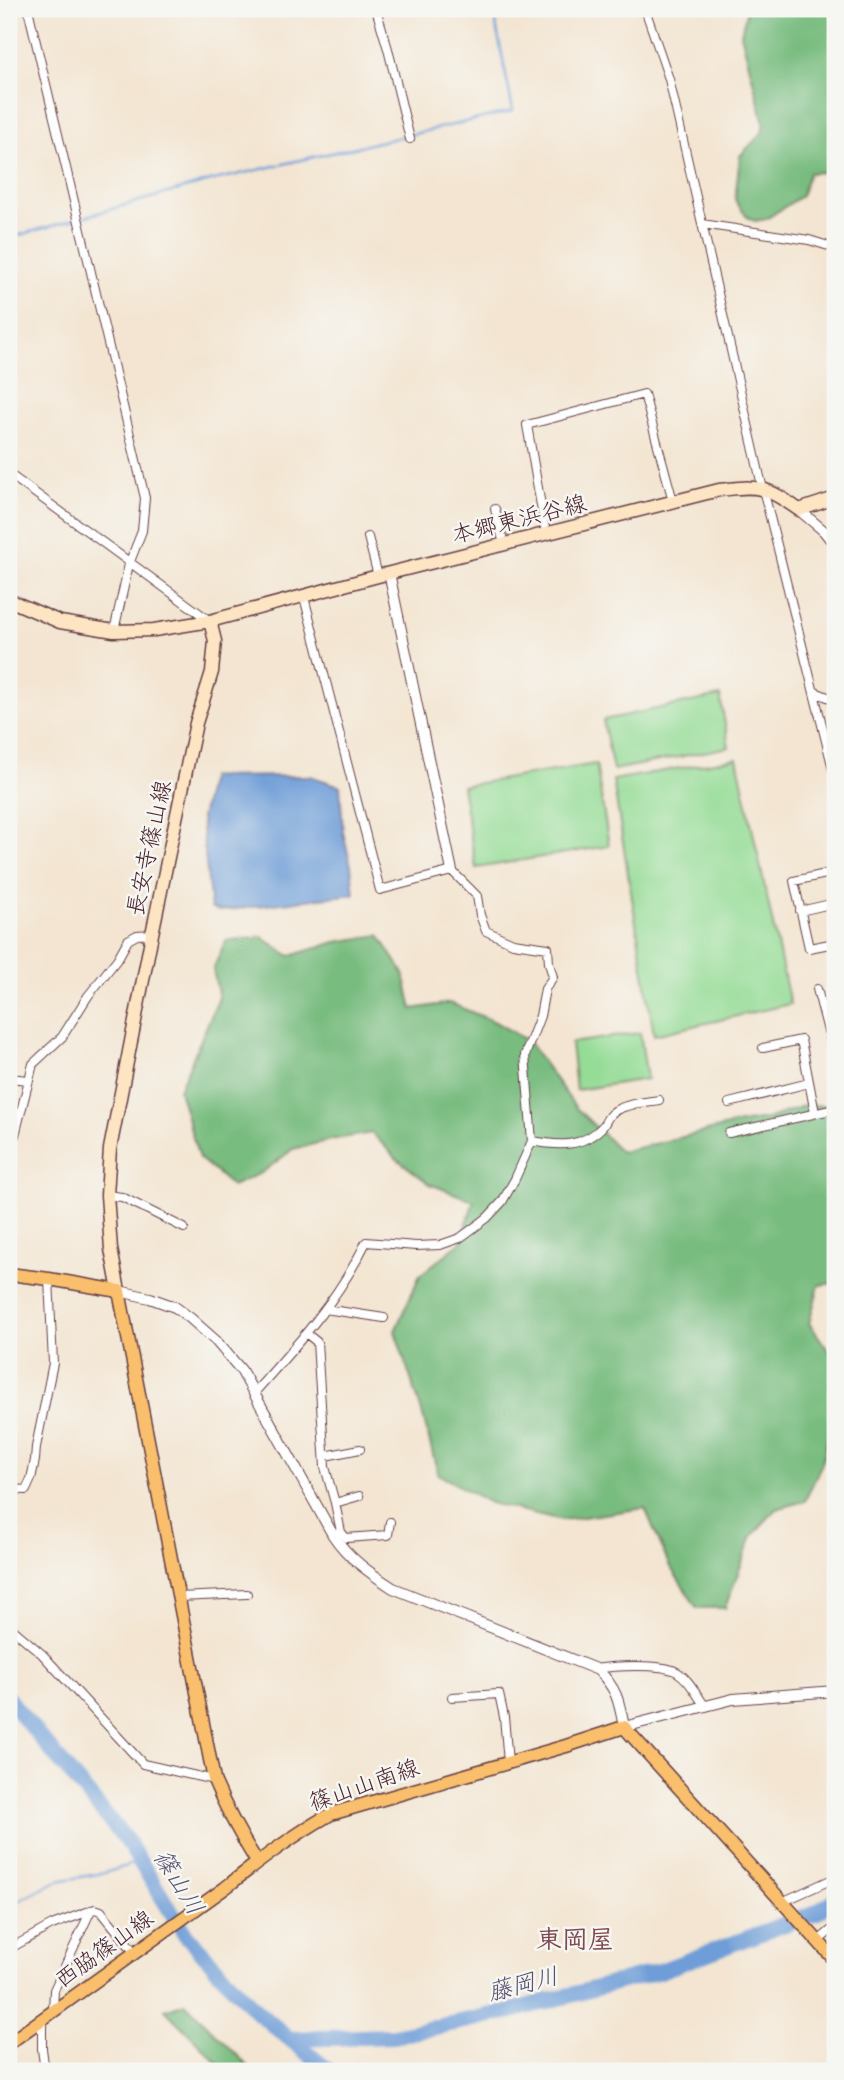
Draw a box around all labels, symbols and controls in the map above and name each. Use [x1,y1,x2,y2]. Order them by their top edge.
street label: 本郷東浜谷線 [449,489,589,549]
street label: 長安寺篠山線 [121,778,177,918]
street label: 篠山山南線 [305,1754,423,1816]
water label: 篠山川 [148,1844,210,1920]
street label: 西脇篠山線 [50,1904,158,1994]
district label: 東岡屋 [536,1925,614,1955]
water label: 藤岡川 [485,1962,561,2006]

